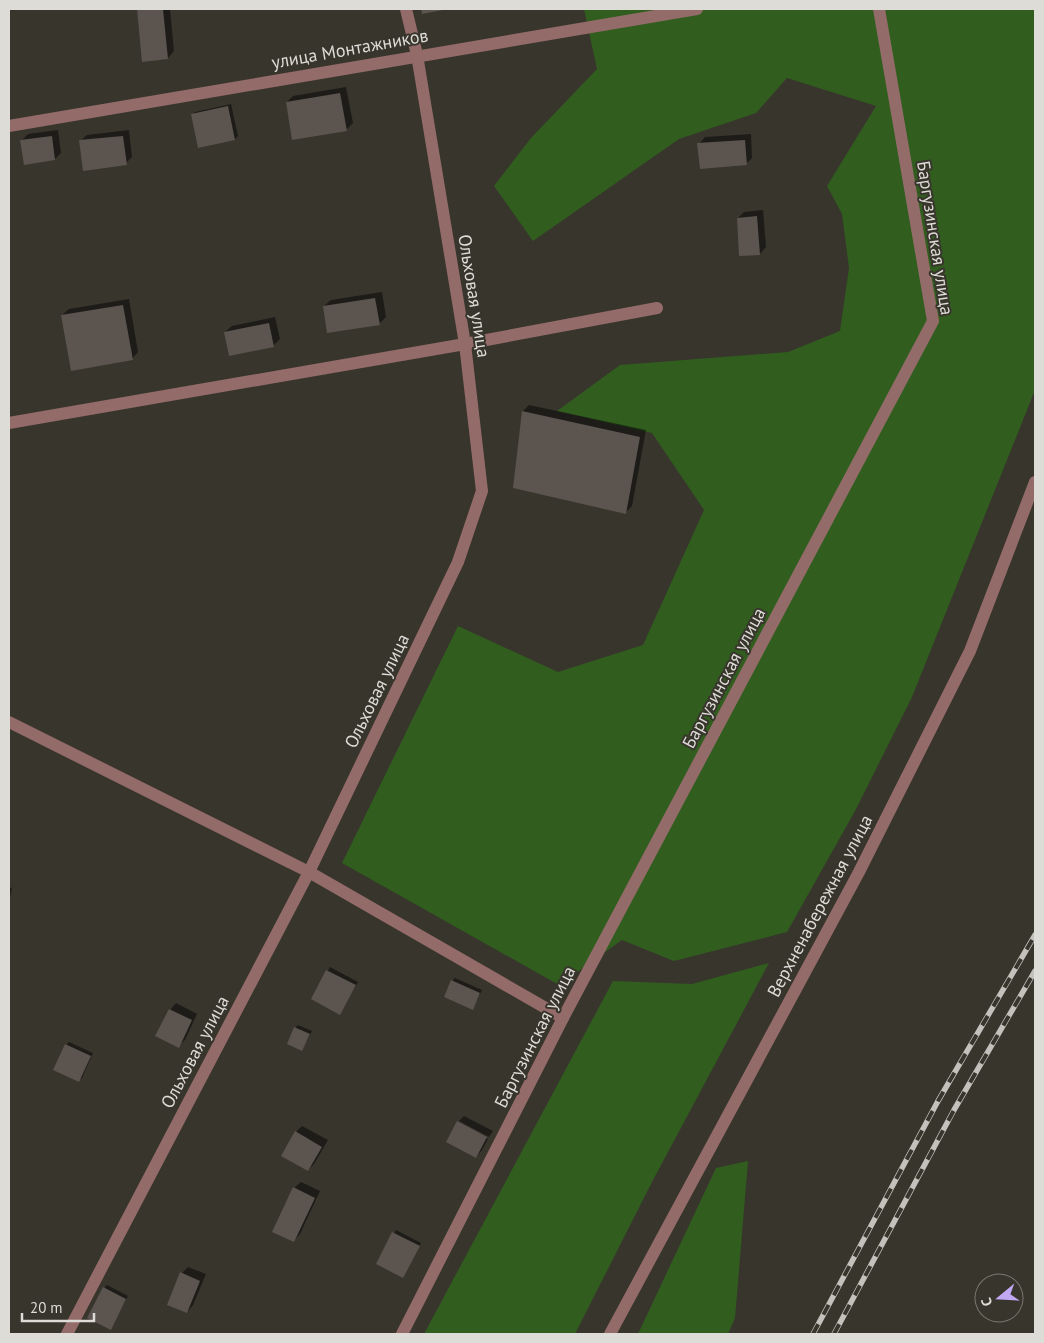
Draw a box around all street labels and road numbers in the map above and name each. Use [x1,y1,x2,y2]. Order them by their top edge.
street label: улица Монтажников [270,23,430,74]
street label: Баргузинская улица [912,159,959,317]
street label: Ольховая улица [453,233,496,359]
street label: Баргузинская улица [677,604,770,752]
street label: Ольховая улица [339,630,414,752]
street label: Верхненабережная улица [762,811,877,1001]
street label: Баргузинская улица [489,962,580,1111]
street label: Ольховая улица [155,992,234,1112]

